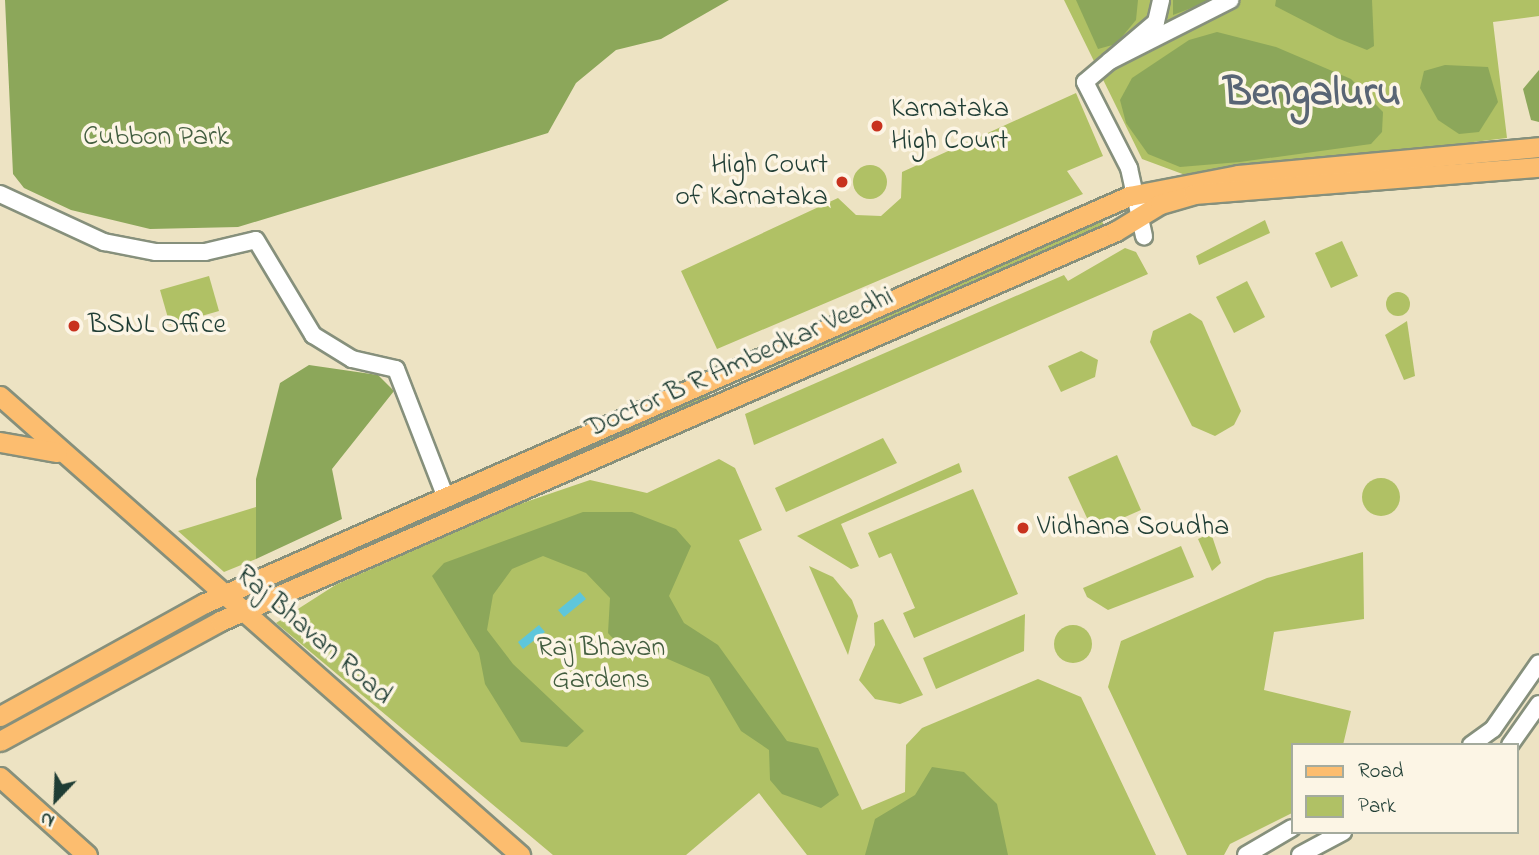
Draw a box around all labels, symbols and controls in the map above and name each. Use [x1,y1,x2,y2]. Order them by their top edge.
district label: Bengaluru [1223,69,1401,119]
place label: Karnataka High Court [891,93,1009,159]
marker: Karnataka High Court [869,118,885,134]
park label: Cubbon Park [83,121,229,155]
place label: High Court of Karnataka [675,149,828,215]
marker: High Court of Karnataka [834,174,850,190]
street label: Doctor B R Ambedkar Veedhi [581,281,899,447]
place label: BSNL Office [88,309,226,343]
marker: BSNL Office [66,318,82,334]
place label: Vidhana Soudha [1037,511,1229,545]
marker: Vidhana Soudha [1015,520,1031,536]
street label: Raj Bhavan Road [228,559,398,713]
park label: Raj Bhavan Gardens [537,632,665,698]
legend [1290,743,1518,834]
text: Road [1358,757,1404,787]
north arrow [21,764,91,834]
text: Park [1358,792,1396,822]
text: N [36,804,59,834]

